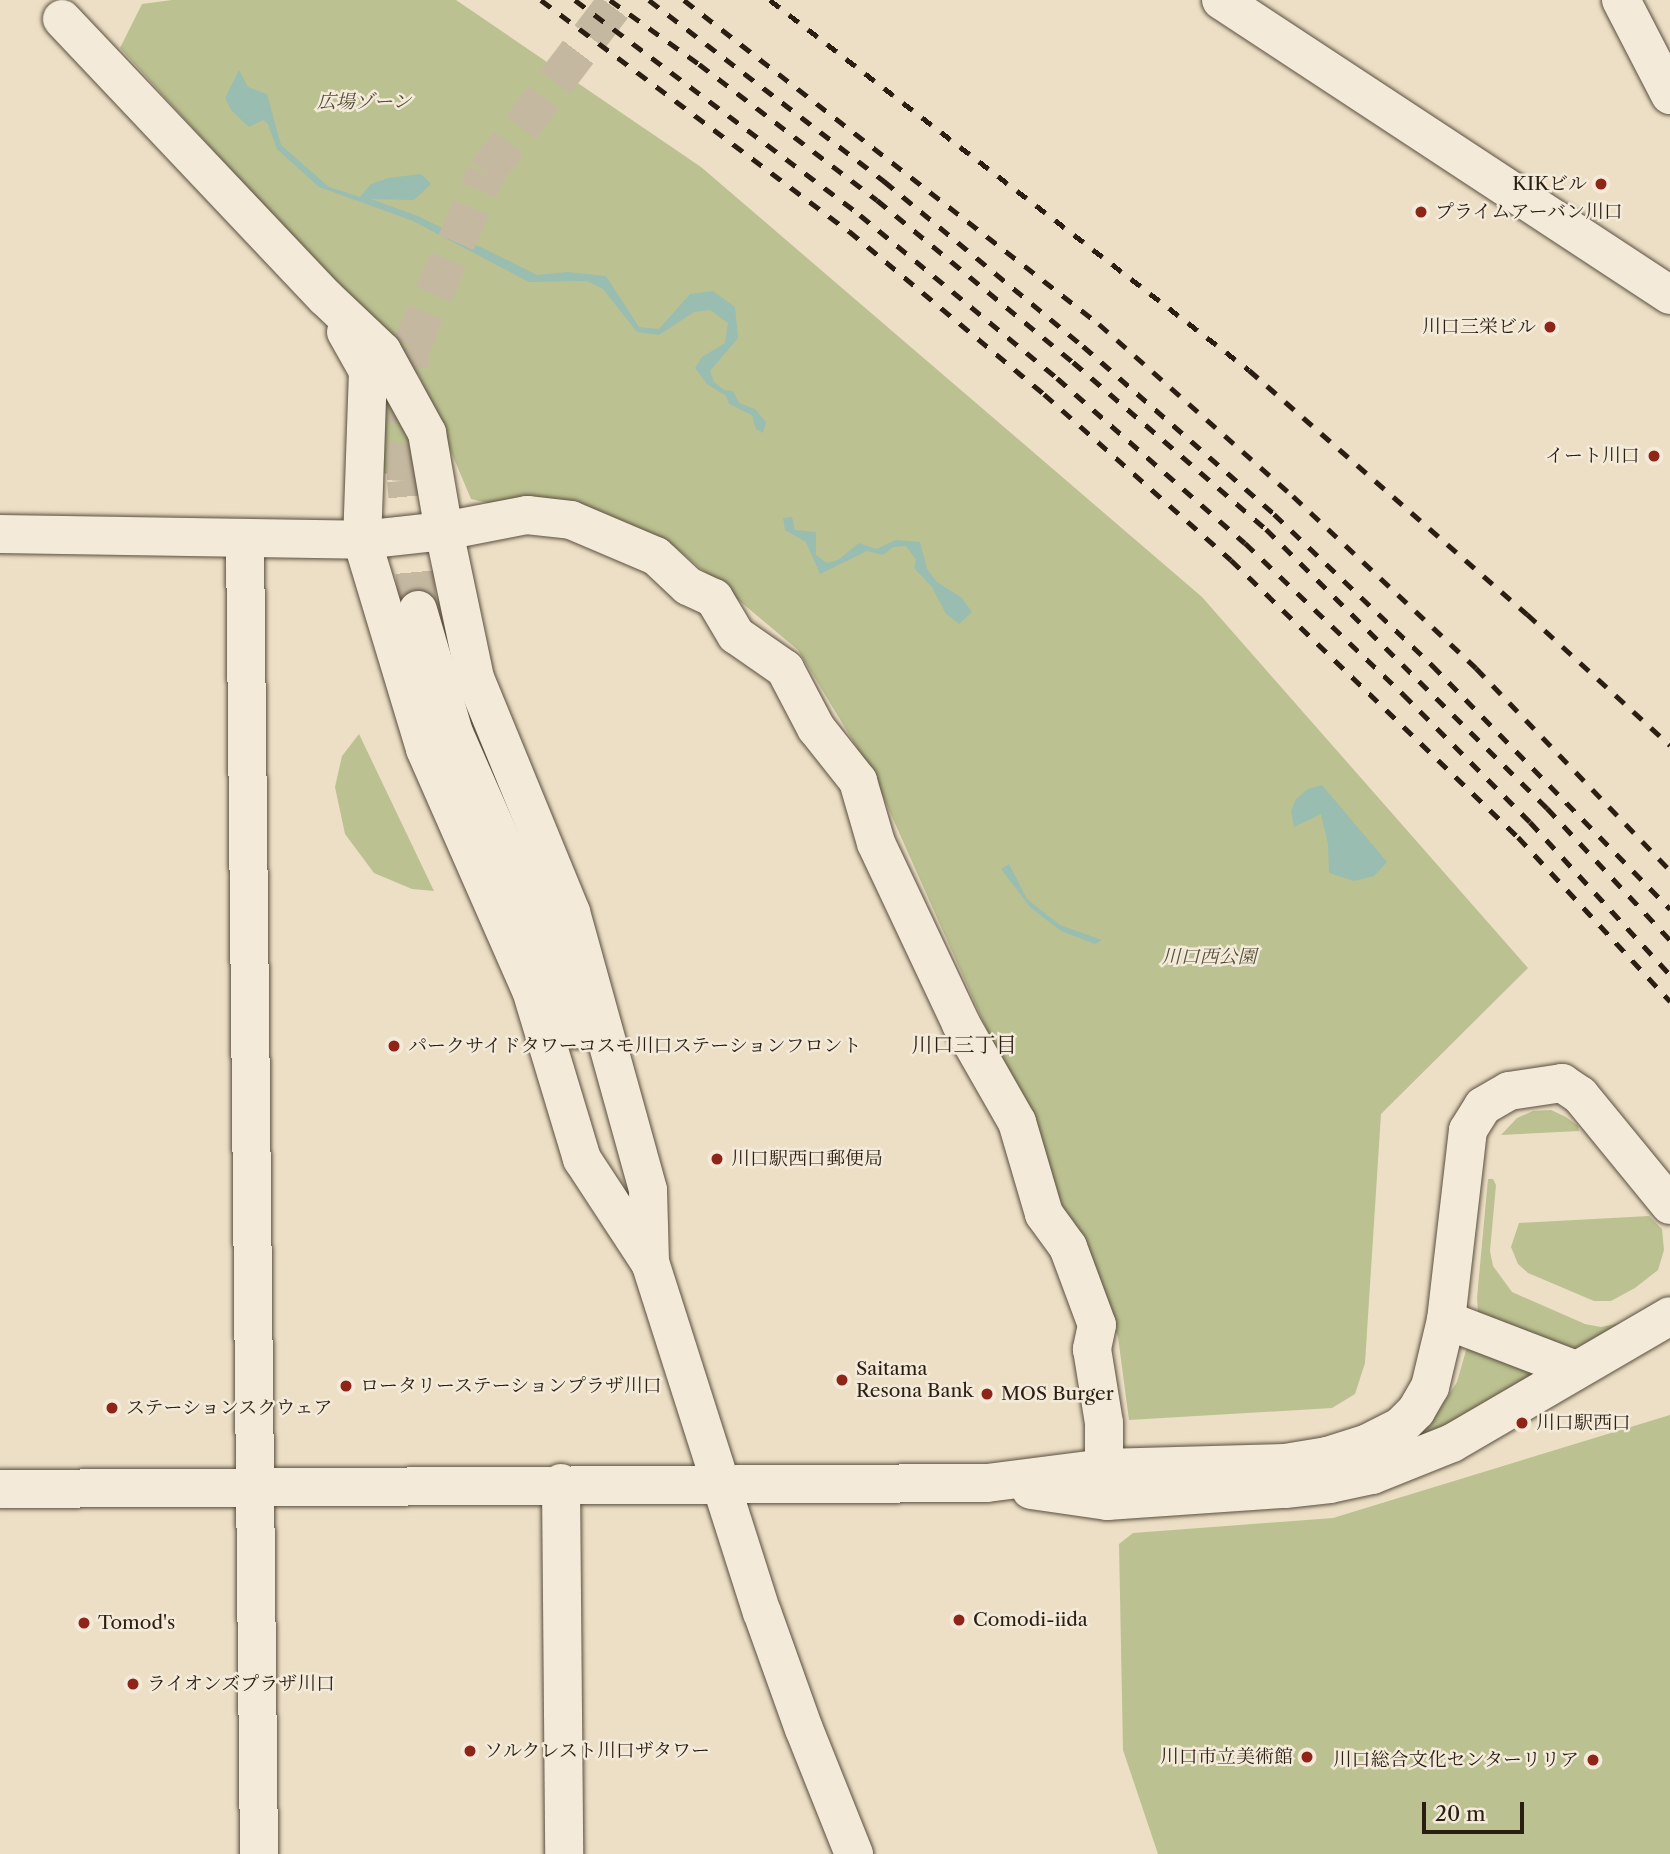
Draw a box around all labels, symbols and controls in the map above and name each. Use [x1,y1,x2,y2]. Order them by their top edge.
park label: 広場ゾーン [317,91,411,113]
place label: KIKビル [1512,173,1587,195]
marker: KIKビル [1593,176,1609,192]
place label: プライムアーバン川口 [1435,201,1624,223]
marker: プライムアーバン川口 [1413,204,1429,220]
place label: 川口三栄ビル [1422,316,1536,338]
marker: 川口三栄ビル [1542,319,1558,335]
place label: イート川口 [1545,445,1640,467]
marker: イート川口 [1646,448,1662,464]
park label: 川口西公園 [1162,946,1256,968]
district label: 川口三丁目 [912,1032,1016,1058]
place label: パークサイドタワーコスモ川口ステーションフロント [408,1035,864,1057]
marker: パークサイドタワーコスモ川口ステーションフロント [386,1038,402,1054]
place label: 川口駅西口郵便局 [731,1148,883,1170]
marker: 川口駅西口郵便局 [709,1151,725,1167]
place label: Saitama Resona Bank [856,1358,974,1402]
marker: Saitama Resona Bank [834,1372,850,1388]
place label: ロータリーステーションプラザ川口 [360,1375,664,1397]
marker: ロータリーステーションプラザ川口 [338,1378,354,1394]
place label: MOS Burger [1001,1383,1114,1405]
marker: MOS Burger [979,1386,995,1402]
place label: ステーションスクウェア [126,1397,335,1419]
marker: ステーションスクウェア [104,1400,120,1416]
place label: 川口駅西口 [1536,1412,1631,1434]
marker: 川口駅西口 [1514,1415,1530,1431]
place label: Comodi-iida [973,1609,1088,1631]
place label: Tomod's [98,1612,175,1634]
marker: Comodi-iida [951,1612,967,1628]
marker: Tomod's [76,1615,92,1631]
place label: ライオンズプラザ川口 [147,1673,337,1695]
marker: ライオンズプラザ川口 [125,1676,141,1692]
place label: ソルクレスト川口ザタワー [484,1740,712,1762]
marker: ソルクレスト川口ザタワー [462,1743,478,1759]
place label: 川口市立美術館 [1160,1746,1293,1768]
marker: 川口市立美術館 [1299,1749,1315,1765]
place label: 川口総合文化センターリリア [1332,1749,1579,1771]
marker: 川口総合文化センターリリア [1585,1752,1601,1768]
scale bar [1425,1787,1526,1831]
text: 20 m [1435,1801,1486,1826]

